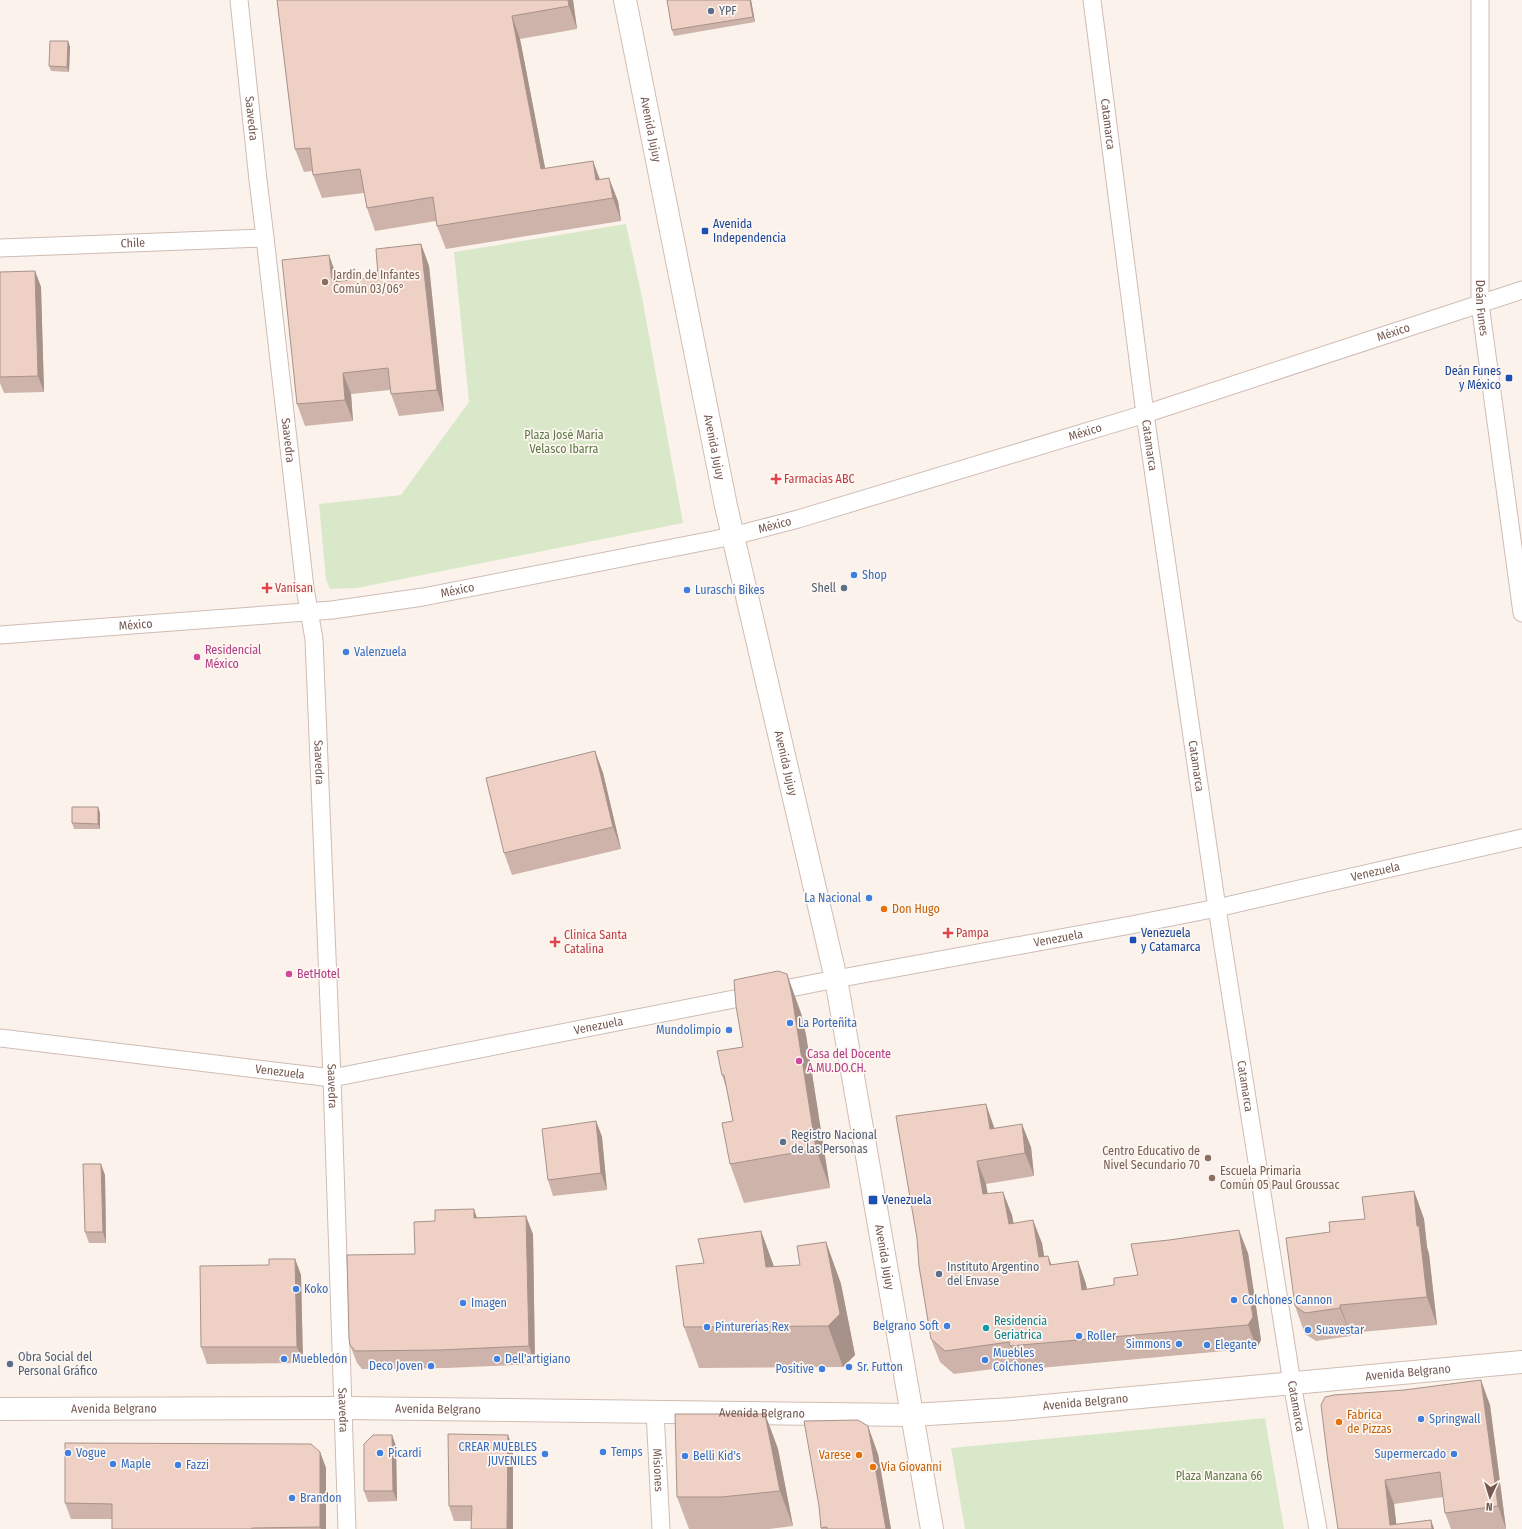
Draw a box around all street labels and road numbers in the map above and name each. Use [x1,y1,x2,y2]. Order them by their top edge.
street label: Saavedra [242,95,261,141]
street label: Avenida Jujuy [637,96,664,164]
street label: Catamarca [1098,98,1118,151]
street label: Chile [120,236,145,250]
street label: Deán Funes [1473,280,1491,337]
street label: México [1375,320,1412,344]
street label: Avenida Jujuy [701,413,728,482]
street label: Saavedra [279,417,298,463]
street label: Catamarca [1139,419,1160,472]
street label: México [1067,421,1103,444]
street label: México [757,514,793,536]
street label: México [439,580,475,600]
street label: México [118,617,153,633]
street label: Avenida Jujuy [771,729,800,798]
street label: Catamarca [1186,739,1207,793]
street label: Saavedra [311,740,327,785]
street label: Venezuela [1349,859,1401,884]
street label: Venezuela [1033,927,1084,950]
street label: Venezuela [573,1014,624,1037]
street label: Catamarca [1234,1060,1256,1113]
street label: Venezuela [254,1062,306,1082]
street label: Saavedra [324,1063,340,1109]
street label: Avenida Jujuy [872,1223,897,1292]
street label: Avenida Belgrano [1365,1362,1451,1383]
street label: Catamarca [1285,1380,1308,1433]
street label: Saavedra [335,1387,351,1433]
street label: Avenida Belgrano [1042,1391,1129,1413]
street label: Avenida Belgrano [71,1402,157,1416]
street label: Avenida Belgrano [395,1402,481,1417]
street label: Avenida Belgrano [719,1406,805,1421]
street label: Misiones [650,1448,666,1492]

